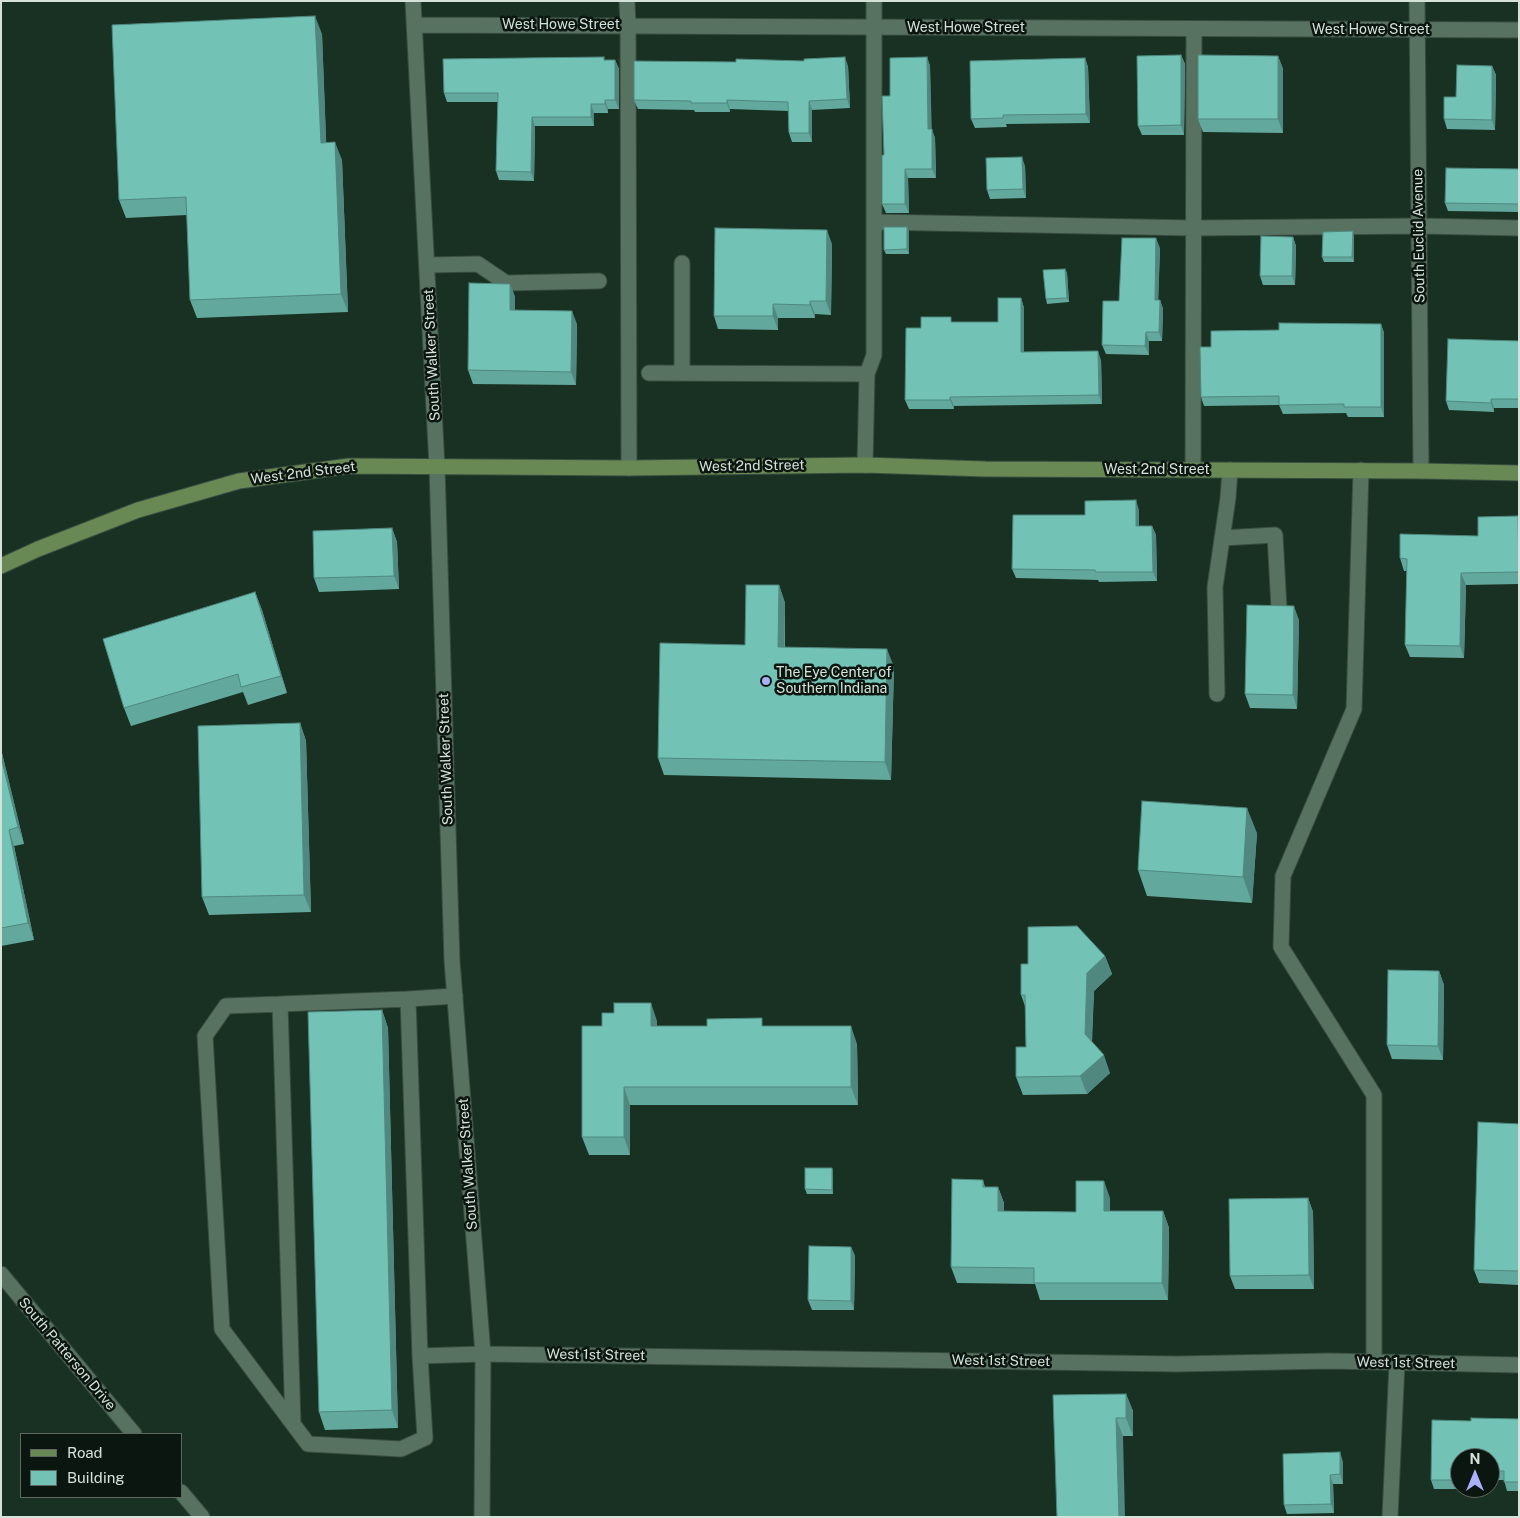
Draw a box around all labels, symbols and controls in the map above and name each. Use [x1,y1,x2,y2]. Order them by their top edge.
street label: West Howe Street [502,17,620,33]
street label: West Howe Street [907,20,1025,36]
street label: West Howe Street [1312,22,1430,38]
street label: South Euclid Avenue [1409,169,1429,303]
street label: South Walker Street [420,289,444,421]
street label: West 2nd Street [699,457,805,475]
street label: West 2nd Street [250,458,356,488]
street label: West 2nd Street [1104,462,1210,478]
place label: The Eye Center of Southern Indiana [776,665,891,698]
marker: The Eye Center of Southern Indiana [760,675,772,687]
street label: South Walker Street [435,693,457,825]
street label: South Walker Street [455,1097,481,1231]
street label: South Patterson Drive [15,1294,119,1414]
street label: West 1st Street [546,1346,646,1364]
street label: West 1st Street [951,1352,1051,1370]
street label: West 1st Street [1356,1354,1456,1372]
legend [20,1433,182,1498]
text: Road [67,1444,103,1461]
north arrow [1450,1448,1500,1498]
text: N [1470,1451,1480,1467]
text: Building [67,1469,125,1486]

